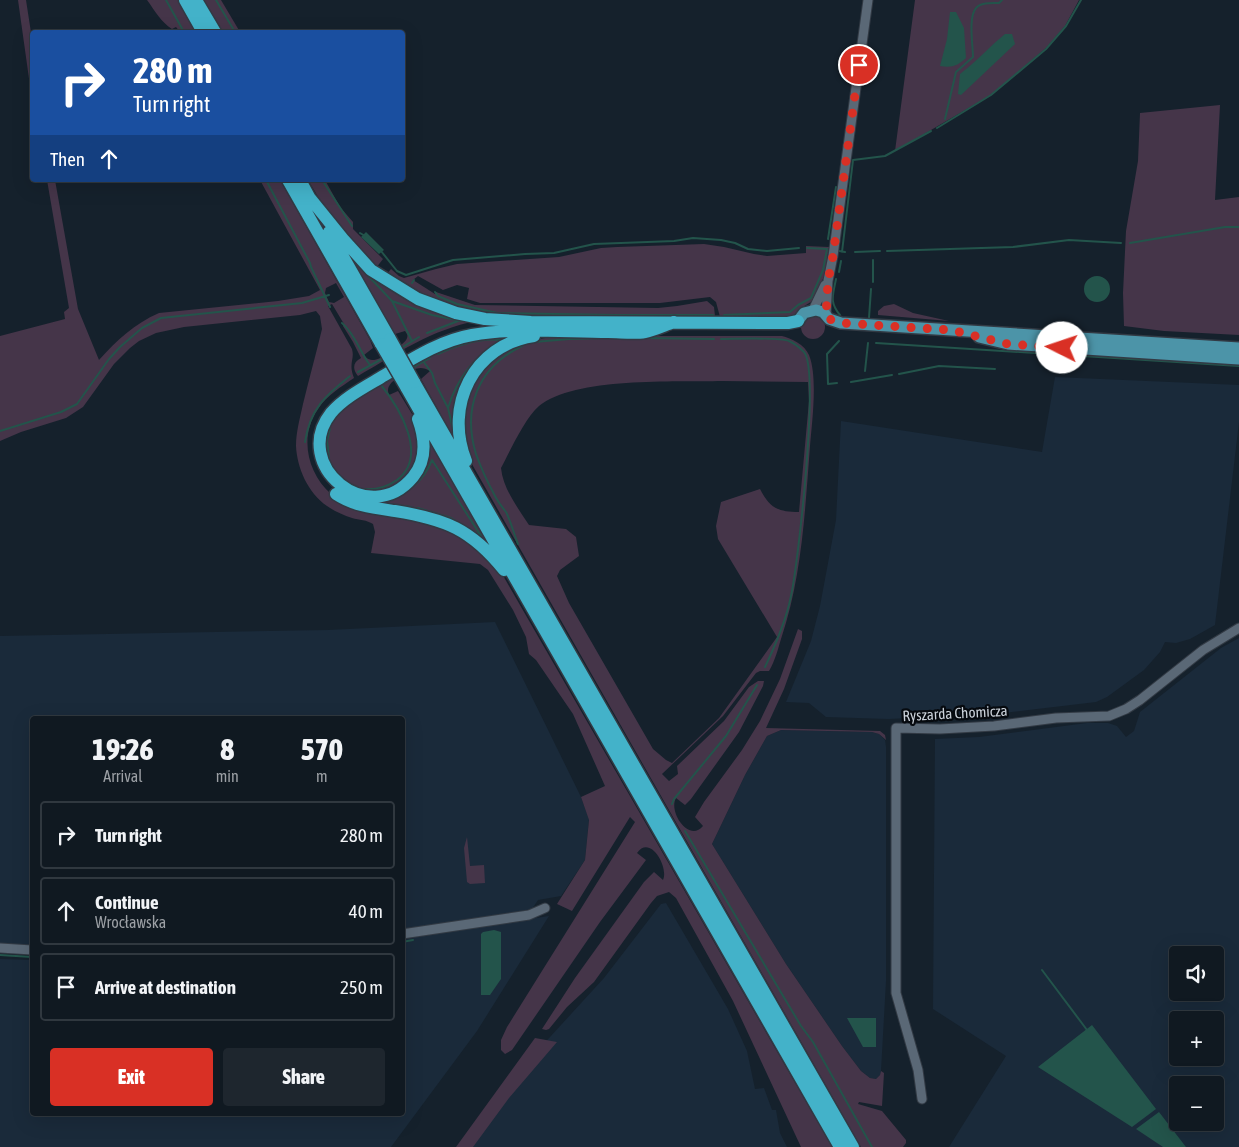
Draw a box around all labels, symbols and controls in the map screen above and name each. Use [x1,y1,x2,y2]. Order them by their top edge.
pin [838,44,880,86]
icon: right [50,50,115,115]
text: 280 m [133,50,212,90]
icon: arrive [845,51,873,79]
text: Turn right [133,91,210,117]
icon: ahead [95,145,123,173]
text: Then [50,148,85,170]
position arrow [1035,321,1087,373]
street label: Ryszarda Chomicza [902,702,1008,724]
text: 19:26 [92,732,154,766]
text: 8 [220,732,234,766]
text: 570 [301,732,343,766]
text: Arrival [103,767,142,785]
text: min [216,767,239,785]
text: m [316,767,328,785]
icon: right [52,821,80,849]
text: Turn right [95,824,162,846]
text: 280 m [340,824,383,846]
text: Continue [95,891,159,913]
icon: ahead [52,897,80,925]
text: 40 m [349,900,383,922]
text: Wrocławska [95,913,166,931]
map controls [1169,946,1224,1131]
button: sound [1169,946,1224,1001]
icon: arrive [52,973,80,1001]
text: Arrive at destination [95,976,236,998]
text: 250 m [340,976,383,998]
button: + [1169,1011,1224,1066]
button: Exit [50,1048,213,1106]
button: Share [223,1048,385,1106]
button: − [1169,1076,1224,1131]

